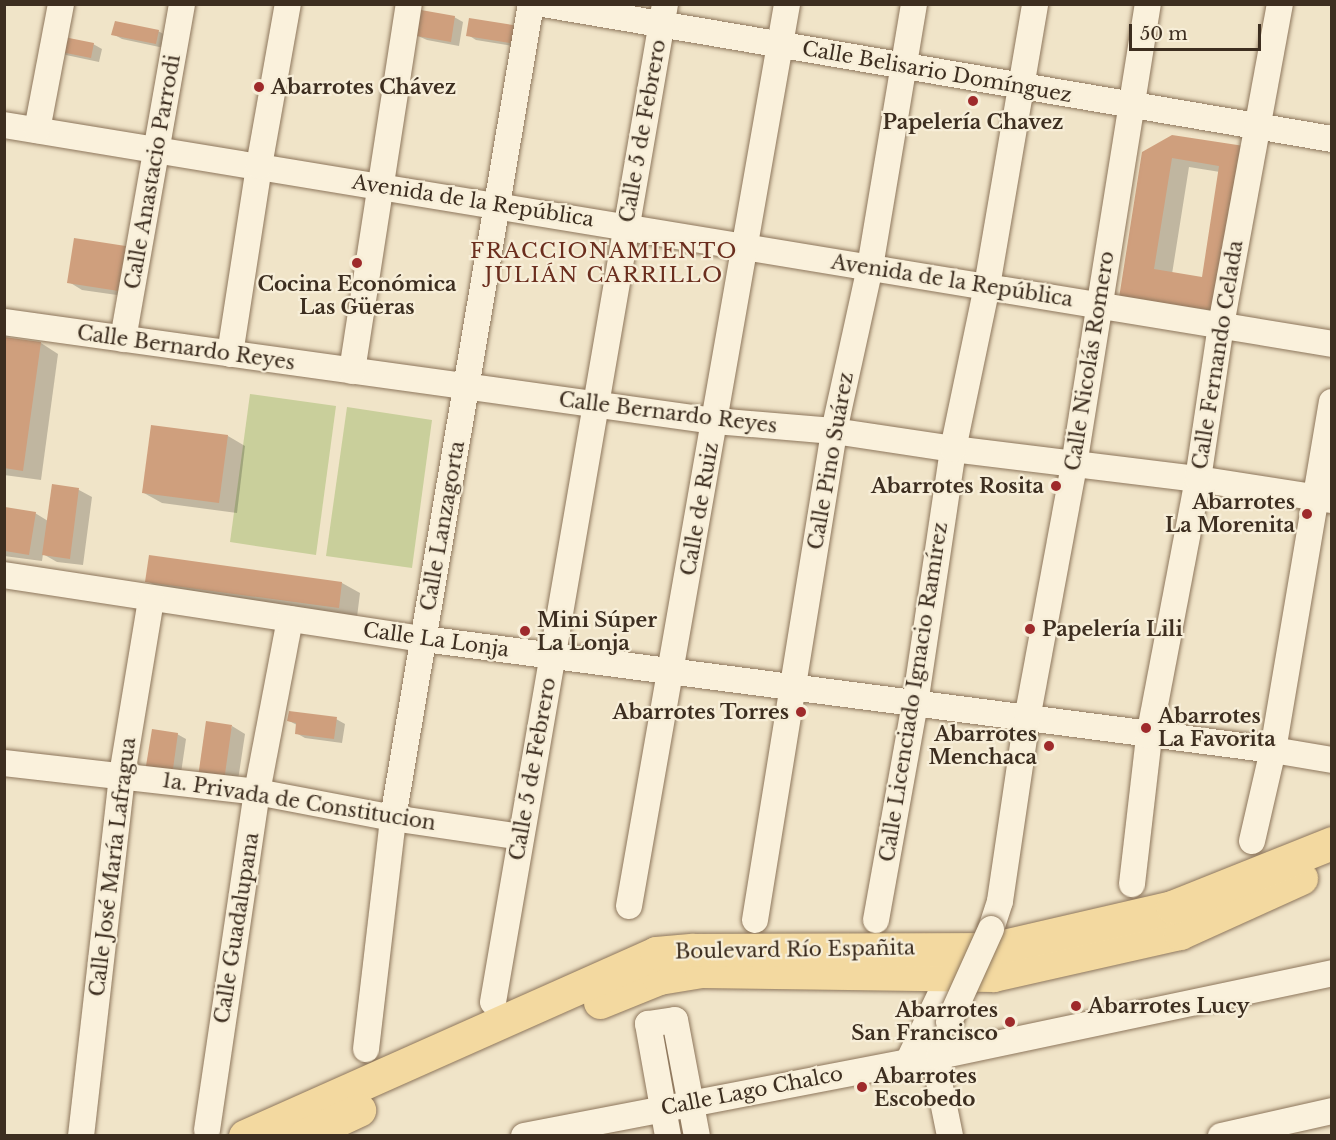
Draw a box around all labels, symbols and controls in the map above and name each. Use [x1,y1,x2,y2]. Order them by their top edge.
scale bar [1132,12,1264,50]
text: 50 m [1140,23,1188,45]
street label: Calle Belisario Domínguez [800,36,1074,108]
street label: Calle 5 de Febrero [615,38,671,224]
street label: Calle Anastacio Parrodi [120,52,186,292]
place label: Abarrotes Chávez [271,75,456,99]
marker: Abarrotes Chávez [252,80,266,94]
marker: Papelería Chavez [966,94,980,108]
place label: Papelería Chavez [883,110,1063,134]
street label: Avenida de la República [350,170,596,232]
district label: FRACCIONAMIENTO JULIÁN CARRILLO [470,238,738,288]
street label: Calle Fernando Celada [1188,239,1248,471]
street label: Calle Nicolás Romero [1061,249,1119,473]
street label: Avenida de la República [829,250,1075,312]
marker: Cocina Económica Las Güeras [350,256,364,270]
place label: Cocina Económica Las Güeras [257,272,457,319]
street label: Calle Bernardo Reyes [75,321,297,375]
street label: Calle Pino Suárez [804,370,858,552]
street label: Calle Bernardo Reyes [557,388,779,438]
street label: Calle Lanzagorta [416,439,470,613]
street label: Calle de Ruiz [676,440,724,578]
place label: Abarrotes Rosita [871,474,1044,498]
marker: Abarrotes Rosita [1049,479,1063,493]
place label: Abarrotes La Morenita [1165,490,1295,537]
marker: Abarrotes La Morenita [1300,507,1314,521]
street label: Calle Licenciado Ignacio Ramírez [875,520,953,864]
place label: Mini Súper La Lonja [537,608,657,655]
place label: Papelería Lili [1042,617,1183,641]
street label: Calle La Lonja [361,618,511,662]
marker: Papelería Lili [1023,622,1037,636]
marker: Mini Súper La Lonja [518,624,532,638]
street label: Calle 5 de Febrero [505,676,561,862]
place label: Abarrotes Torres [612,700,789,724]
place label: Abarrotes La Favorita [1158,704,1276,751]
marker: Abarrotes Torres [794,705,808,719]
marker: Abarrotes La Favorita [1139,721,1153,735]
place label: Abarrotes Menchaca [929,722,1037,769]
street label: Calle José María Lafragua [85,736,141,998]
marker: Abarrotes Menchaca [1042,739,1056,753]
street label: 1a. Privada de Constitucion [160,768,438,836]
street label: Calle Guadalupana [210,831,264,1025]
street label: Boulevard Río Españita [675,936,915,964]
place label: Abarrotes Lucy [1088,994,1249,1018]
place label: Abarrotes San Francisco [851,999,998,1046]
marker: Abarrotes Lucy [1069,999,1083,1013]
marker: Abarrotes San Francisco [1003,1015,1017,1029]
street label: Calle Lago Chalco [659,1062,845,1120]
place label: Abarrotes Escobedo [874,1064,977,1111]
marker: Abarrotes Escobedo [855,1080,869,1094]

